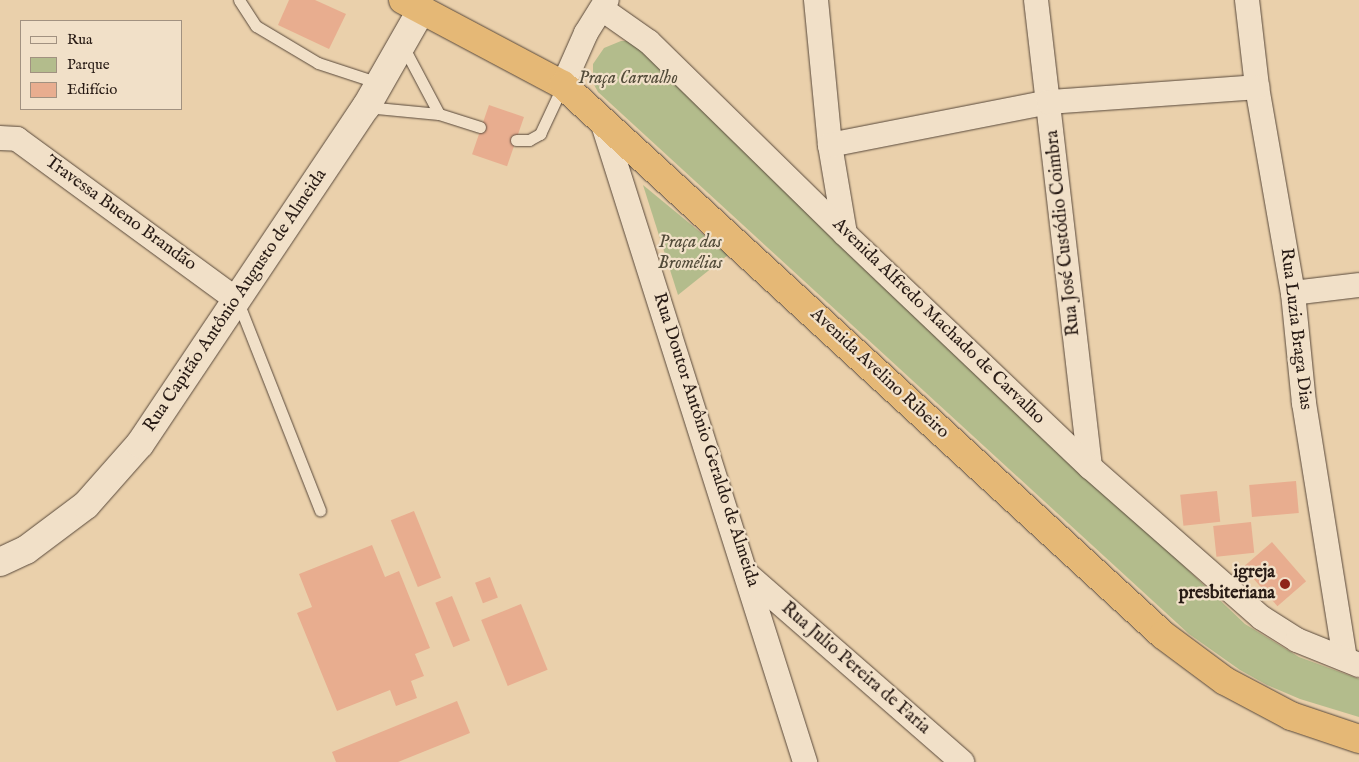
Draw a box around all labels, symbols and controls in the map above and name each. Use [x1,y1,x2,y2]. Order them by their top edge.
legend [20,20,182,110]
text: Rua [67,30,93,49]
text: Parque [67,55,110,74]
park label: Praça Carvalho [578,68,678,90]
text: Edifício [67,80,117,99]
street label: Rua José Custódio Coimbra [1042,129,1086,337]
street label: Travessa Bueno Brandão [40,152,200,276]
street label: Rua Capitão Antônio Augusto de Almeida [140,165,332,437]
street label: Avenida Alfredo Machado de Carvalho [827,214,1049,430]
park label: Praça das Bromélias [658,233,722,276]
street label: Rua Luzia Braga Dias [1274,247,1316,411]
street label: Rua Doutor Antônio Geraldo de Almeida [647,290,763,590]
street label: Avenida Avelino Ribeiro [805,304,953,444]
place label: igreja presbiteriana [1179,563,1275,606]
marker: igreja presbiteriana [1279,578,1291,590]
street label: Rua Julio Pereira de Faria [776,598,934,740]

